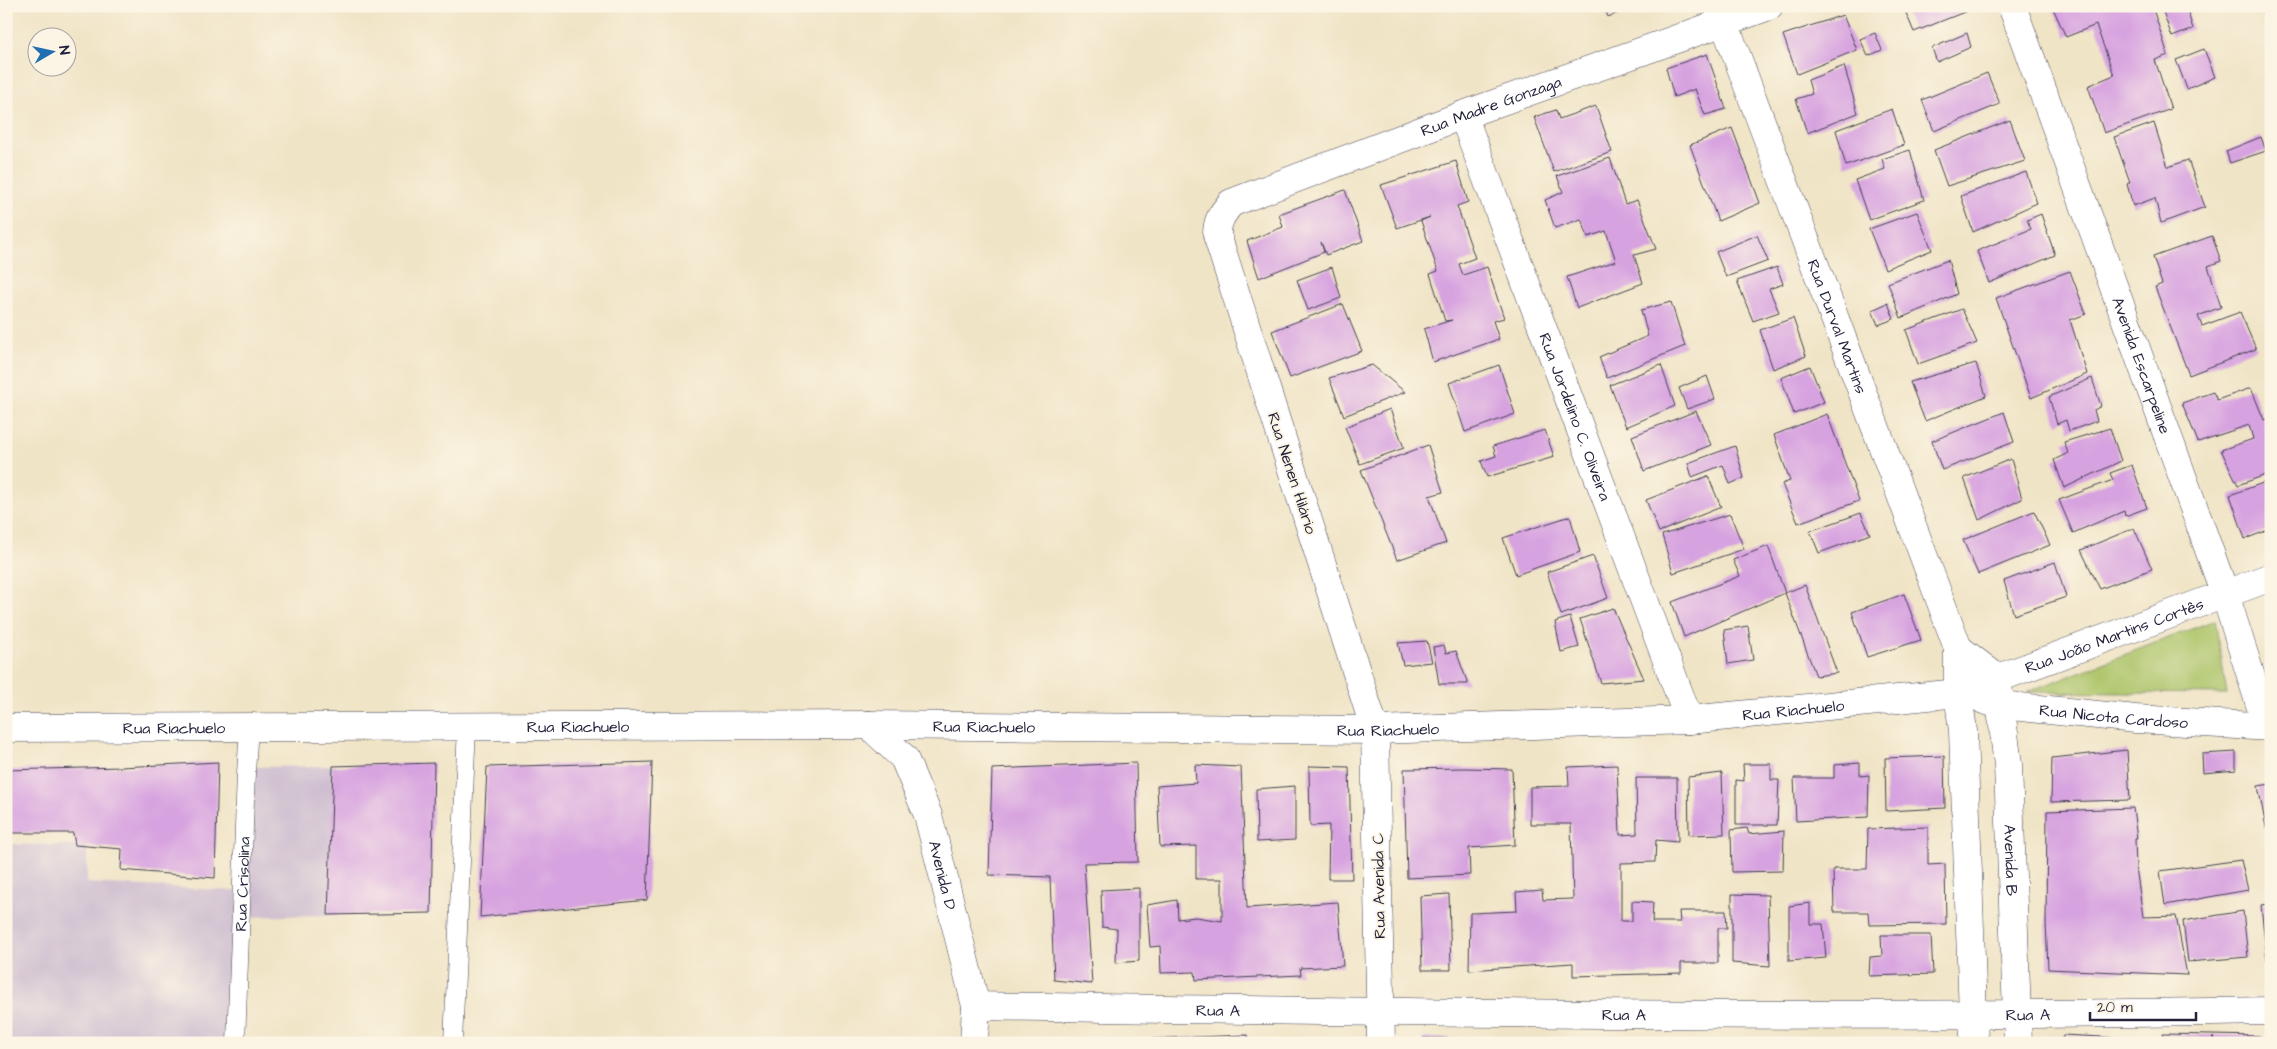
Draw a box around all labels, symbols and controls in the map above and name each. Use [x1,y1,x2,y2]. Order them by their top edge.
north arrow [28,28,78,78]
text: N [53,44,74,56]
street label: Rua Madre Gonzaga [1418,71,1564,142]
street label: Rua Durval Martins [1802,256,1872,397]
street label: Avenida Escarpeline [2106,294,2176,437]
street label: Rua Jordelino C. Oliveira [1533,330,1616,504]
street label: Rua Nenen Hilário [1262,410,1322,537]
street label: Rua João Martins Cortês [2022,593,2207,679]
street label: Rua Riachuelo [1741,694,1845,727]
street label: Rua Nicota Cardoso [2038,699,2189,734]
street label: Rua Riachuelo [527,716,629,738]
street label: Rua Riachuelo [933,716,1035,739]
street label: Rua Riachuelo [123,717,225,740]
street label: Rua Riachuelo [1337,718,1440,742]
street label: Avenida B [1998,824,2023,897]
street label: Rua Avenida C [1367,833,1391,939]
street label: Rua Crisolina [230,836,256,932]
street label: Avenida D [923,838,961,912]
scale bar [2090,989,2196,1021]
text: 20 m [2097,997,2133,1018]
street label: Rua A [1196,999,1240,1022]
street label: Rua A [1602,1004,1646,1026]
street label: Rua A [2006,1004,2050,1026]

